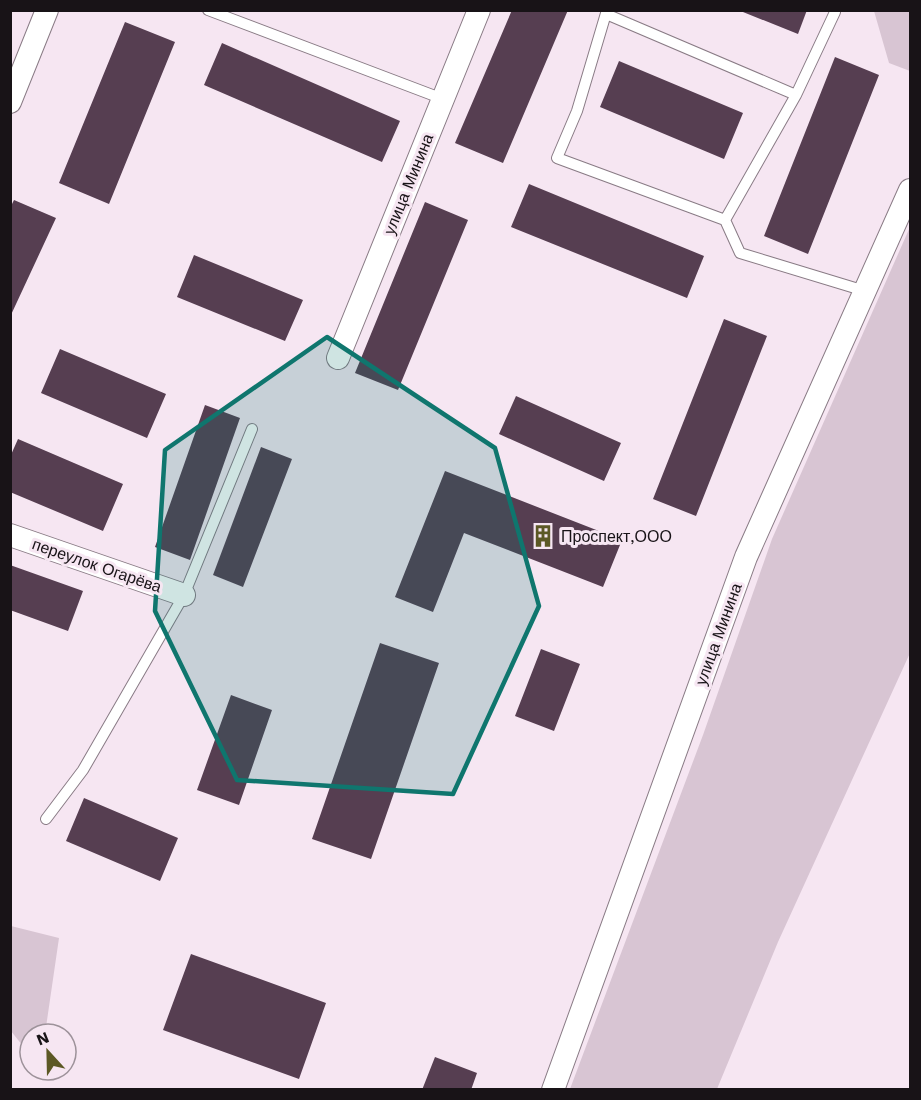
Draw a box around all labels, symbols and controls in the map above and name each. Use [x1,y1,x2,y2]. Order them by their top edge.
street label: улица Минина [380,131,437,237]
building icon: Проспект,ООО [530,523,556,549]
place label: Проспект,ООО [561,527,672,546]
street label: переулок Огарёва [30,534,164,597]
street label: улица Минина [691,580,746,688]
north arrow [18,1022,78,1082]
text: N [34,1028,52,1050]

